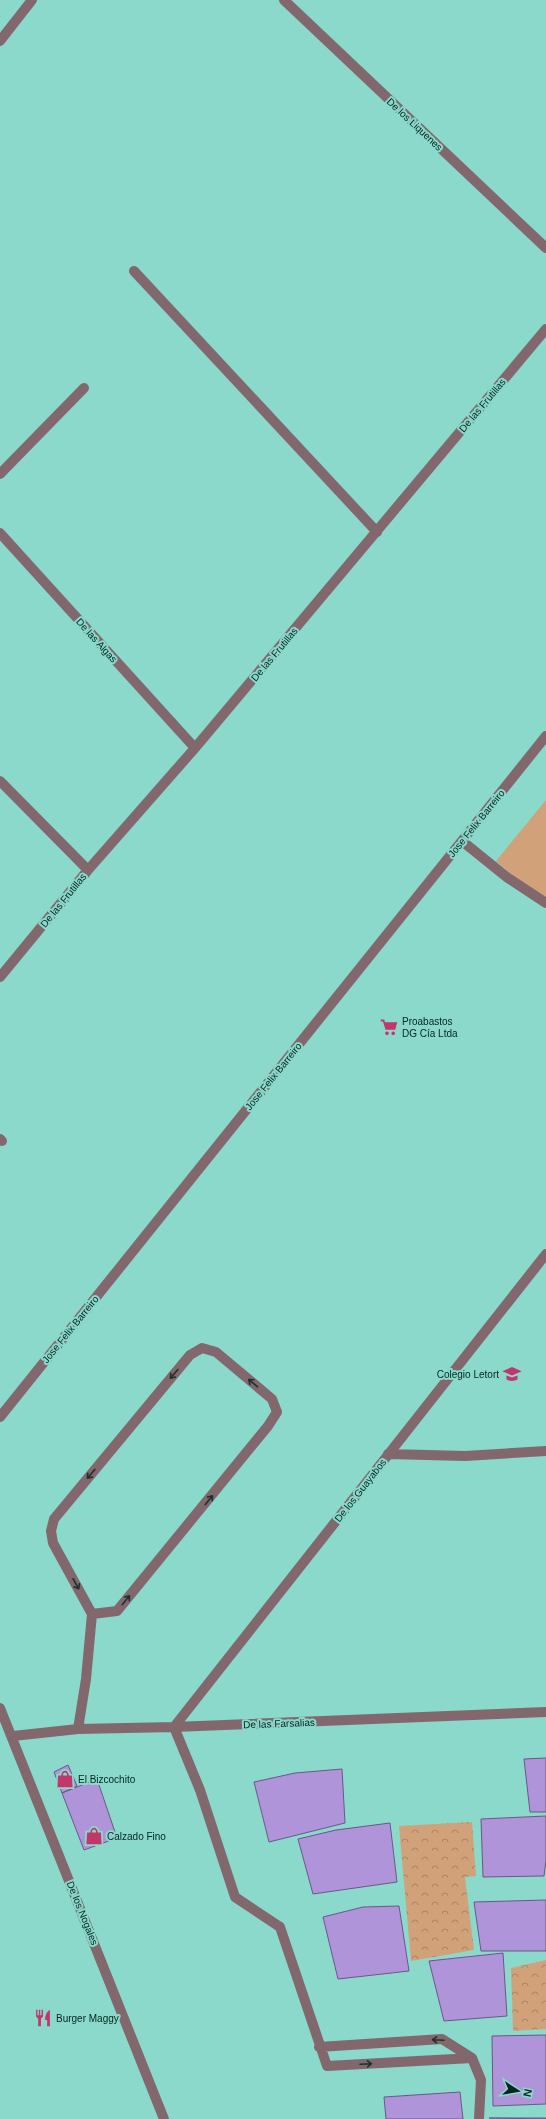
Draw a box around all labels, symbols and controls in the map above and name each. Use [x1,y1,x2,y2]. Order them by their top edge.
street label: De los Liquenes [385,96,445,153]
street label: De las Frutillas [457,376,508,434]
street label: De las Algas [74,616,119,665]
street label: De las Frutillas [249,625,300,683]
street label: Jose Felix Barreiro [446,787,507,859]
street label: De las Frutillas [38,871,88,929]
place label: Proabastos DG Cía Ltda [402,1016,458,1039]
supermarket icon: Proabastos DG Cía Ltda [379,1017,399,1037]
street label: Jose Felix Barreiro [243,1040,304,1112]
street label: Jose Felix Barreiro [40,1293,101,1365]
school or university icon: Colegio Letort [502,1364,522,1384]
one-way arrow [170,1369,179,1379]
place label: Colegio Letort [437,1369,499,1380]
one-way arrow [247,1379,258,1388]
street label: De los Guayabos [332,1457,388,1524]
one-way arrow [87,1469,96,1480]
one-way arrow [204,1494,213,1505]
one-way arrow [73,1578,81,1590]
one-way arrow [121,1595,130,1605]
street label: De las Farsalias [243,1717,315,1730]
shop icon: El Bizcochito [55,1769,75,1789]
place label: El Bizcochito [78,1774,136,1785]
shop icon: Calzado Fino [84,1826,104,1846]
place label: Calzado Fino [107,1831,166,1842]
street label: De los Nogales [65,1880,100,1947]
restaurant icon: Burger Maggy [33,2008,53,2028]
place label: Burger Maggy [56,2013,119,2024]
one-way arrow [431,2037,444,2044]
one-way arrow [359,2060,372,2067]
north arrow [498,2071,538,2111]
text: N [521,2088,534,2098]

